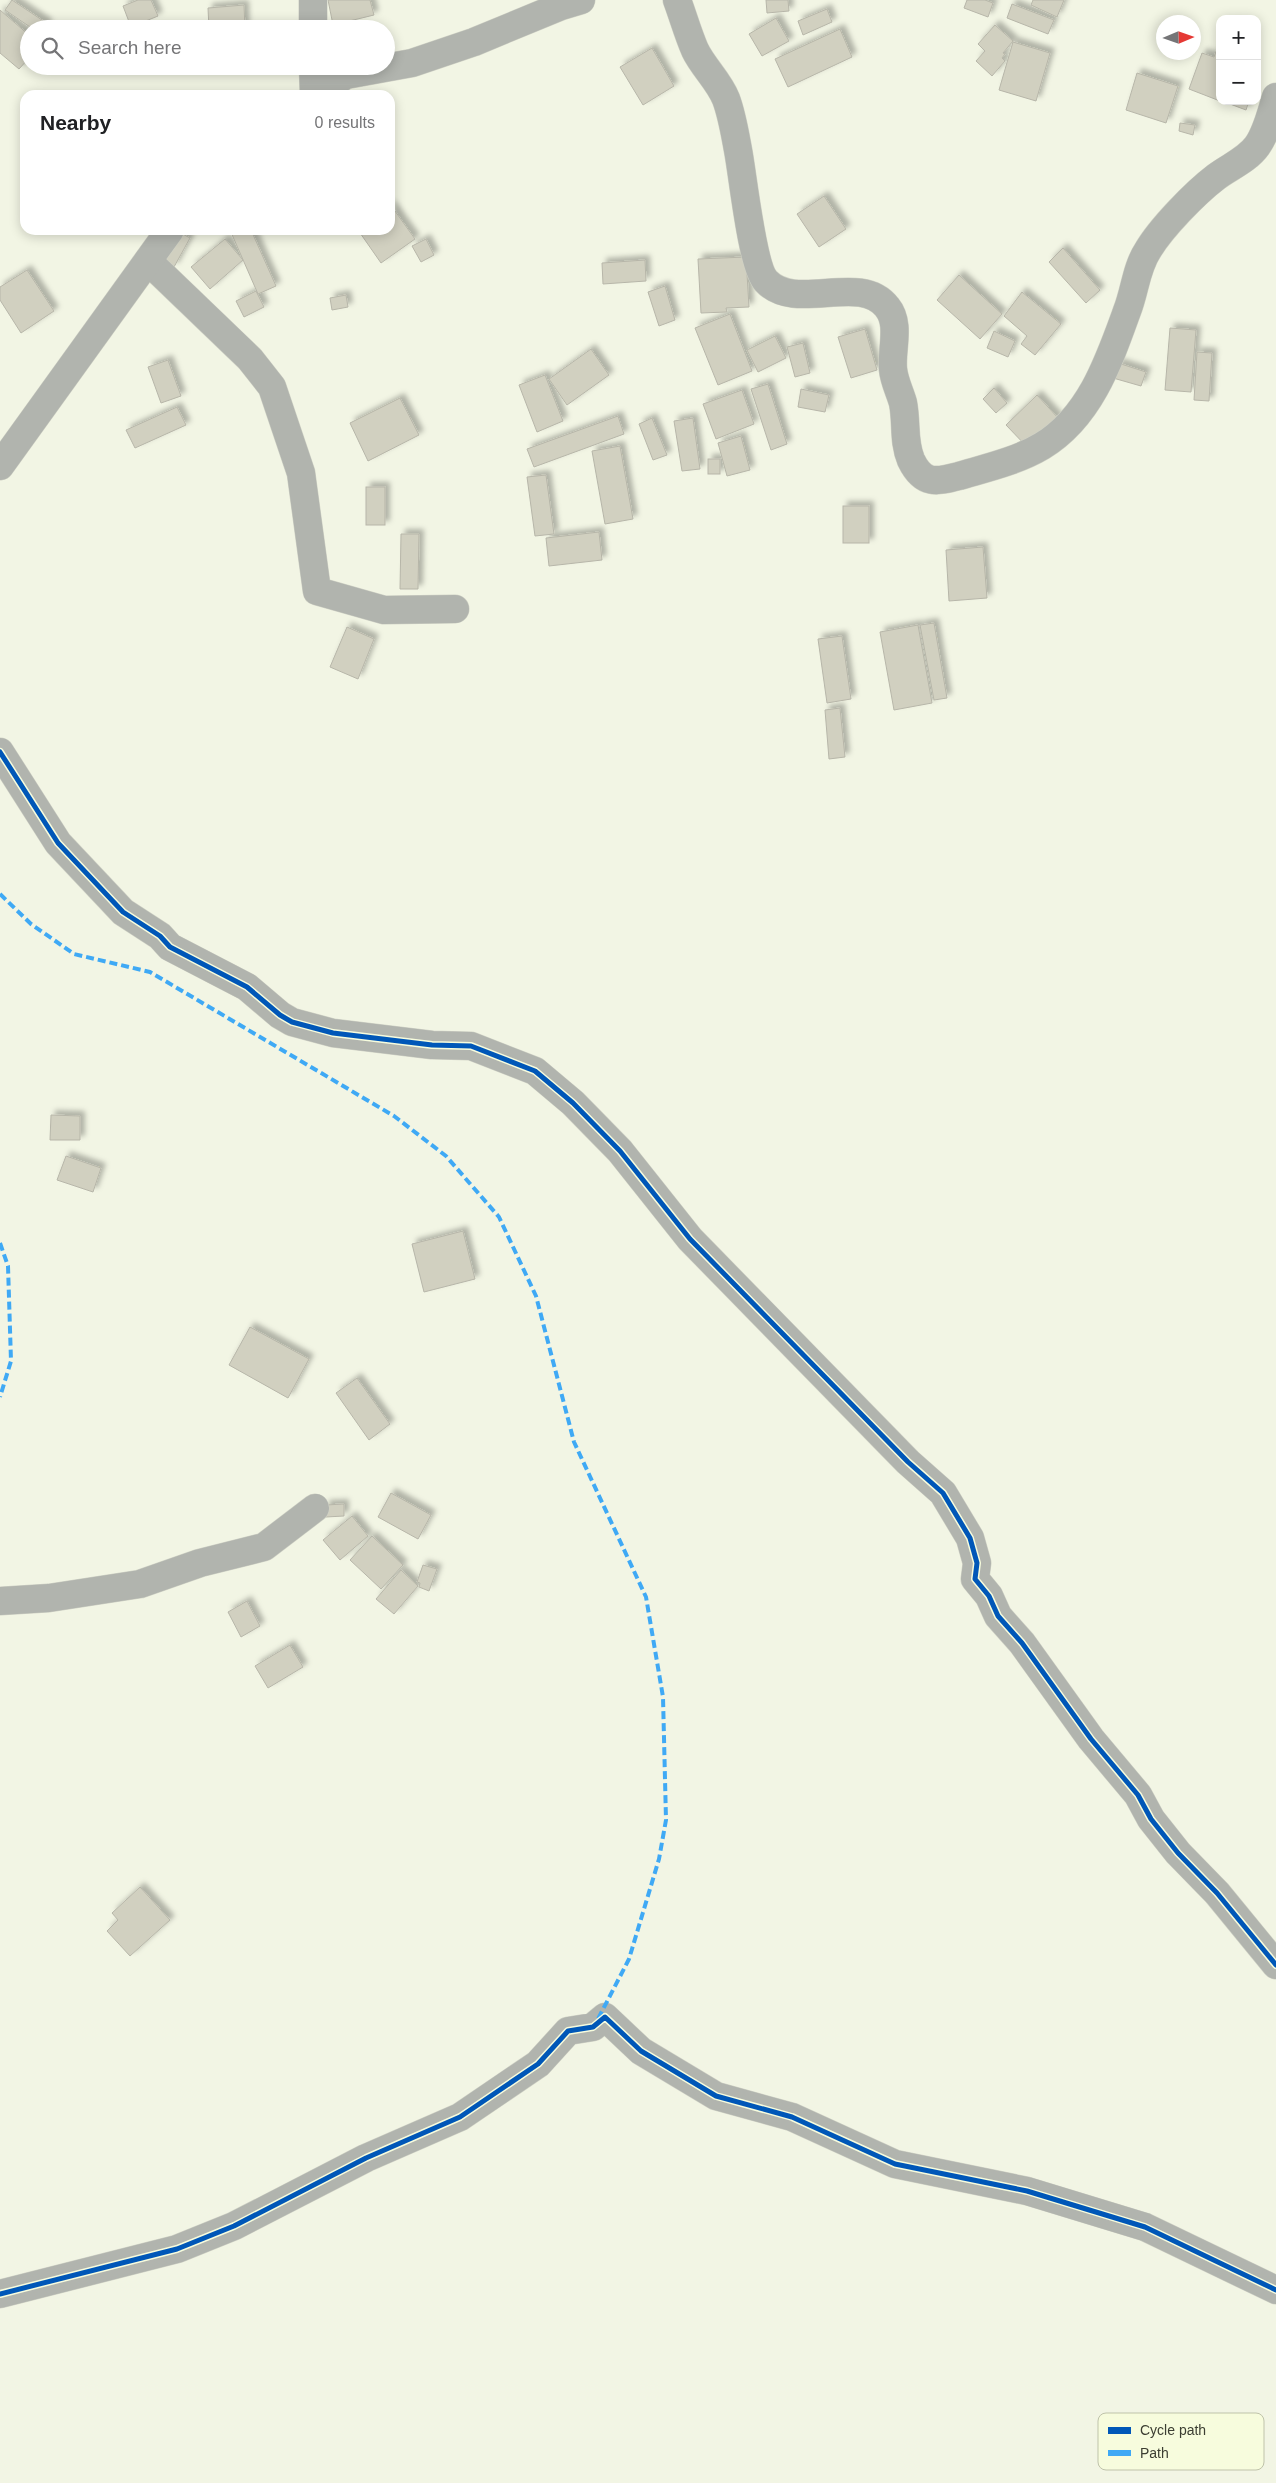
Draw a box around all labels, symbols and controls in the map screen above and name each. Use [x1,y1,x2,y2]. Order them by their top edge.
north arrow [1156,15,1201,60]
map controls [1216,15,1261,105]
button: + [1216,15,1261,60]
search box [20,20,395,75]
icon: search [38,34,66,62]
text: Search here [78,37,182,58]
button: − [1216,60,1261,105]
text: Nearby [40,111,111,134]
text: 0 results [315,114,375,131]
legend [1098,2413,1264,2470]
text: Cycle path [1140,2422,1206,2438]
text: Path [1140,2445,1169,2461]

